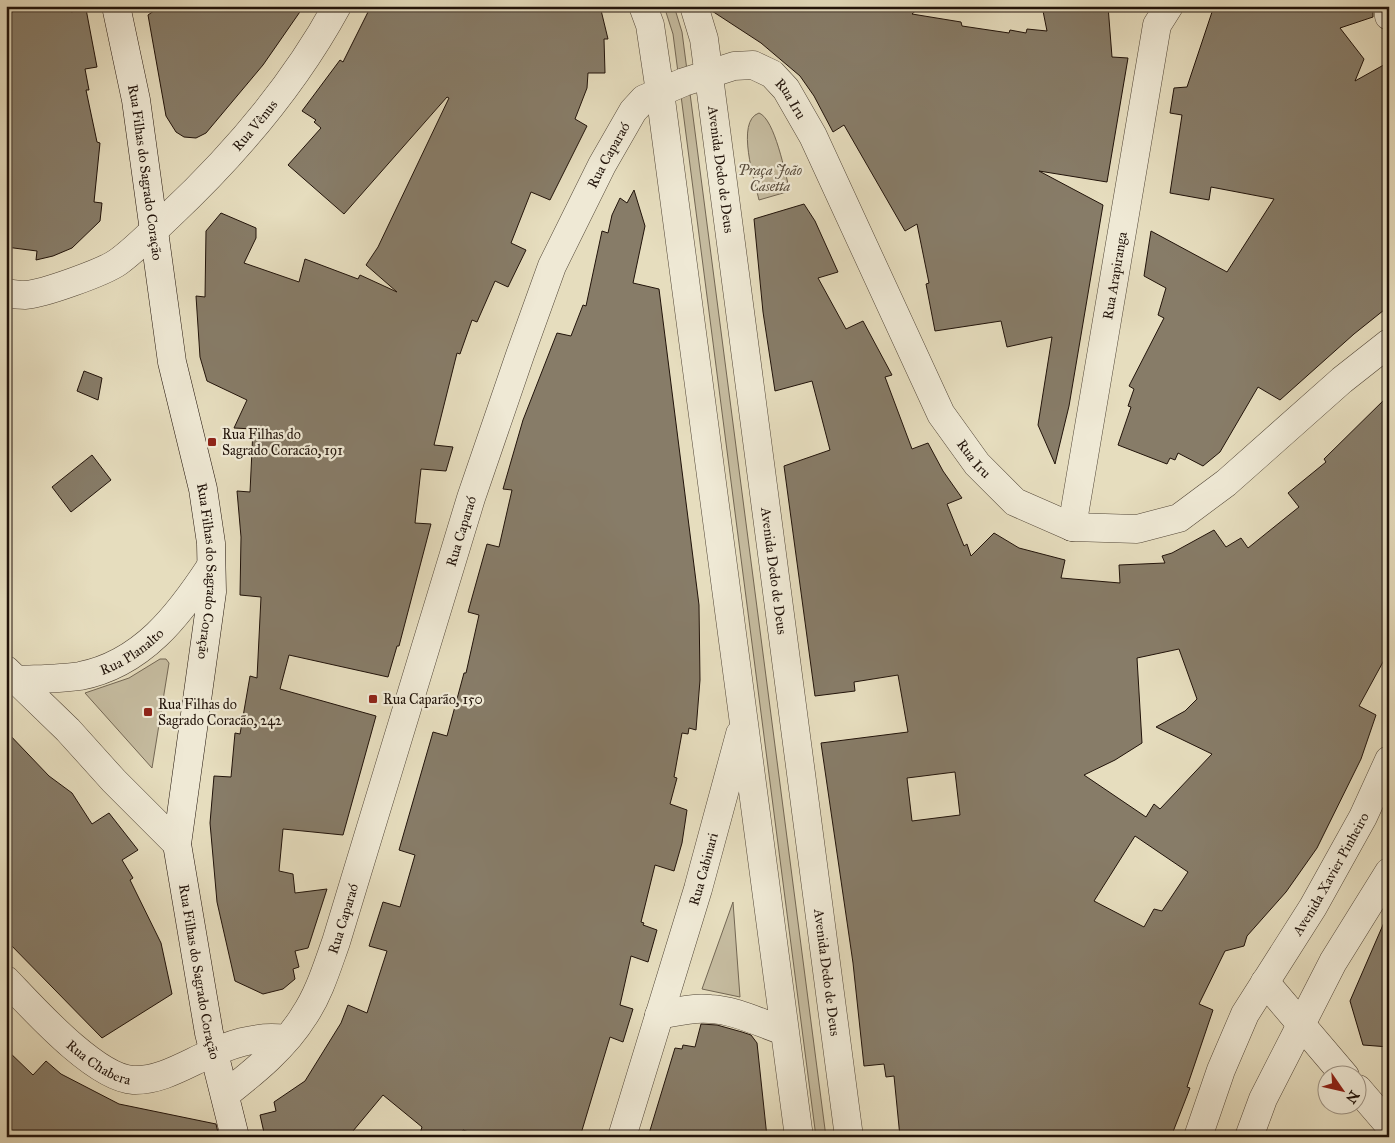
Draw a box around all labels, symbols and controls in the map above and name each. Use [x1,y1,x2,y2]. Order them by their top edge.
street label: Rua Iru [771,75,810,123]
street label: Rua Filhas do Sagrado Coração [124,83,166,261]
street label: Rua Vênus [229,96,281,155]
street label: Avenida Dedo de Deus [704,104,738,234]
street label: Rua Caparaó [584,119,634,191]
park label: Praça João Casetta [738,162,802,195]
street label: Rua Arapiranga [1099,230,1131,321]
place label: Rua Filhas do Sagrado Coracão, 191 [222,426,343,459]
marker: Rua Filhas do Sagrado Coracão, 191 [206,436,218,448]
street label: Rua Iru [953,436,995,482]
street label: Rua Filhas do Sagrado Coração [193,481,220,660]
street label: Rua Caparaó [443,494,480,569]
street label: Avenida Dedo de Deus [757,505,791,636]
street label: Rua Planalto [98,625,167,679]
place label: Rua Caparão, 150 [383,691,483,708]
marker: Rua Caparão, 150 [367,693,379,705]
place label: Rua Filhas do Sagrado Coracão, 242 [158,696,282,729]
marker: Rua Filhas do Sagrado Coracão, 242 [142,706,154,718]
street label: Avenida Xavier Pinheiro [1288,810,1373,940]
street label: Rua Cabinari [685,831,722,908]
street label: Rua Caparaó [324,882,362,956]
street label: Rua Filhas do Sagrado Coração [175,883,223,1061]
street label: Avenida Dedo de Deus [810,907,844,1037]
street label: Rua Chabera [63,1037,132,1089]
north arrow [1318,1066,1368,1116]
text: N [1342,1087,1363,1107]

